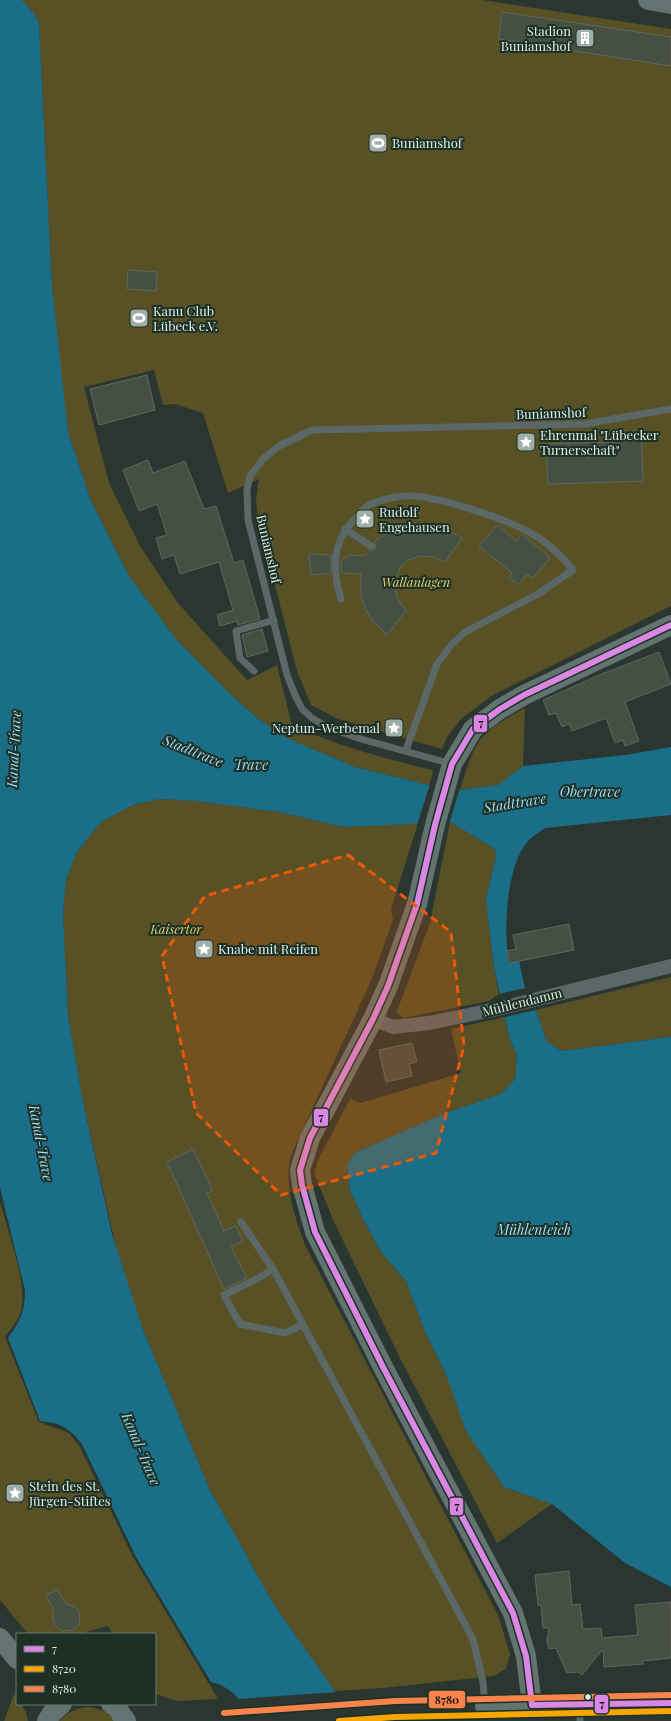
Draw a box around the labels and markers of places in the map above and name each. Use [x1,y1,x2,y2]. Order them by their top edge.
place label: Stadion Buniamshof [501,22,573,54]
building icon: Stadion Buniamshof [574,27,596,49]
sports icon: Buniamshof [367,132,389,154]
place label: Buniamshof [392,134,464,151]
place label: Kanu Club Lübeck e.V. [153,302,218,334]
sports icon: Kanu Club Lübeck e.V. [128,307,150,329]
place label: Ehrenmal "Lübecker Turnerschaft" [540,426,659,458]
place icon: Ehrenmal "Lübecker Turnerschaft" [515,431,537,453]
place label: Rudolf Engehausen [379,503,450,535]
place icon: Rudolf Engehausen [354,508,376,530]
place icon: Neptun-Werbemal [383,717,405,739]
place label: Neptun-Werbemal [272,719,380,736]
place icon: Knabe mit Reifen [193,938,215,960]
place label: Knabe mit Reifen [218,940,318,957]
place label: Stein des St. Jürgen-Stiftes [28,1477,111,1509]
place icon: Stein des St. Jürgen-Stiftes [4,1482,26,1504]
unlabelled marker [583,1692,593,1702]

